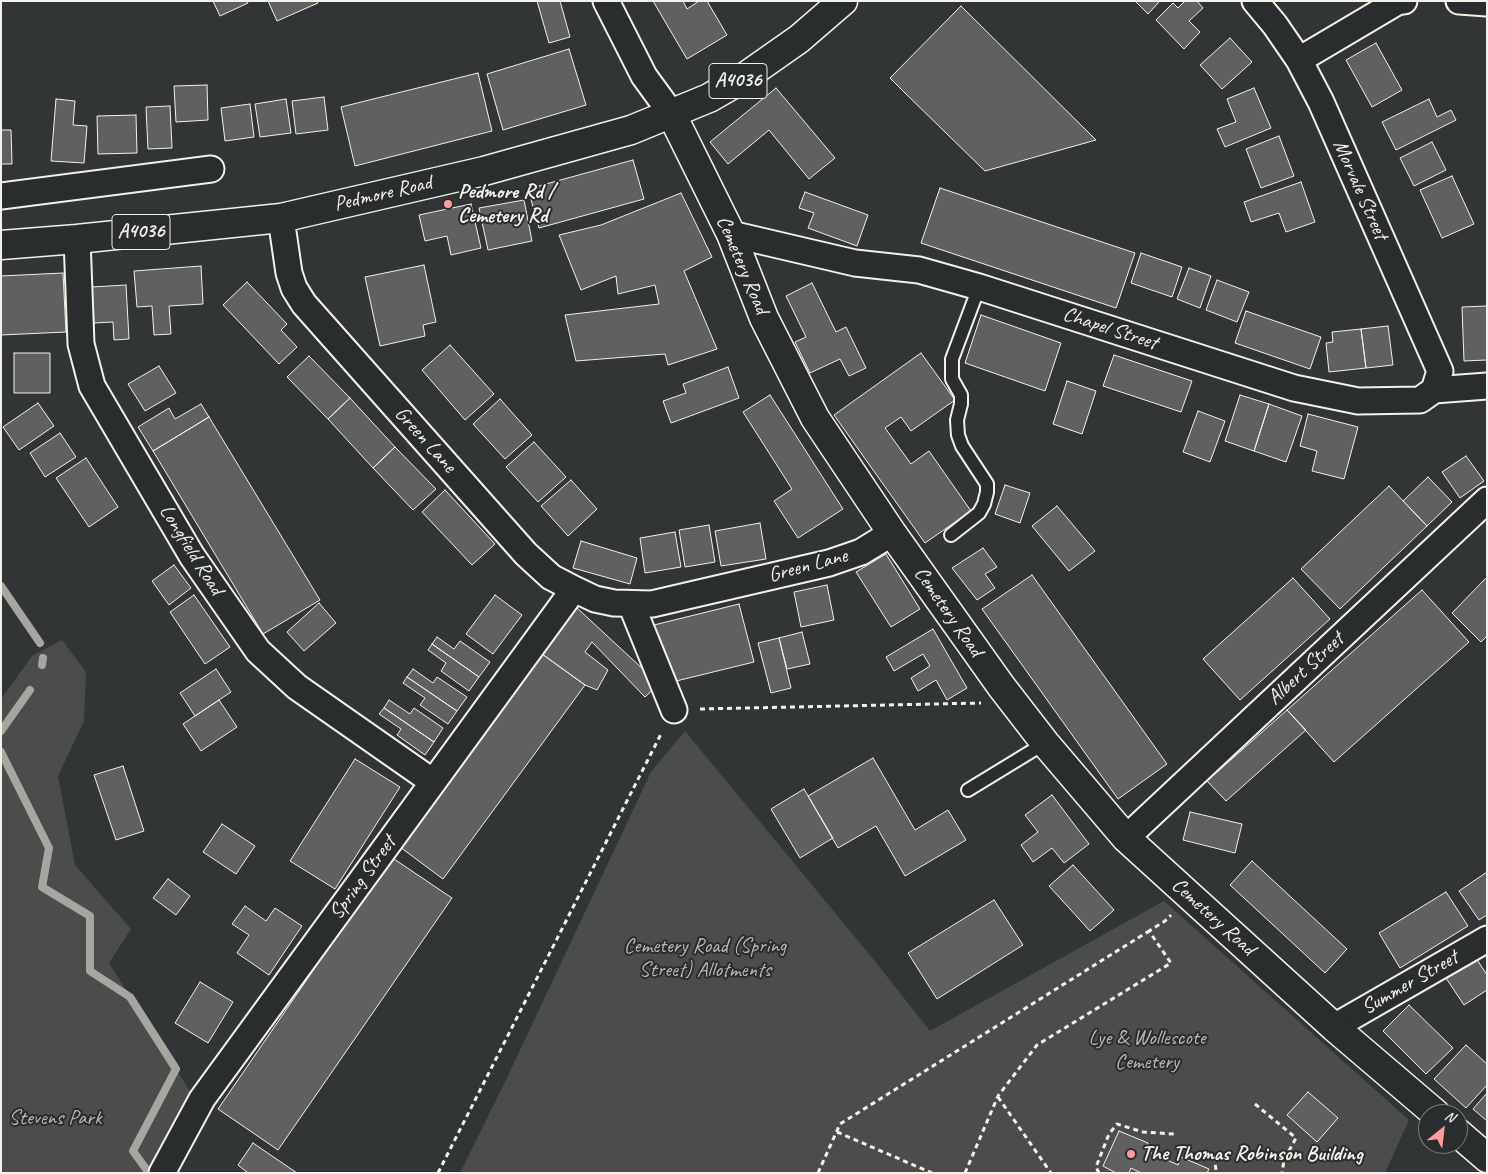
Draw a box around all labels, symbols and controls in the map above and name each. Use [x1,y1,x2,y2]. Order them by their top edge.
road number: A4036 [709,64,767,98]
street label: Morvale Street [1327,136,1393,244]
street label: Pedmore Road [332,171,434,217]
place label: Pedmore Rd / Cemetery Rd [458,179,555,229]
marker: Pedmore Rd / Cemetery Rd [442,198,454,210]
street label: Cemetery Road [710,212,774,318]
road number: A4036 [112,214,170,250]
street label: Chapel Street [1060,302,1160,356]
street label: Green Lane [389,402,461,478]
street label: Longfield Road [153,500,229,600]
street label: Green Lane [766,543,850,589]
street label: Cemetery Road [908,562,988,662]
street label: Albert Street [1263,627,1349,711]
street label: Spring Street [324,831,402,925]
street label: Cemetery Road [1166,873,1260,961]
park label: Cemetery Road (Spring Street) Allotments [624,933,786,983]
street label: Summer Street [1357,945,1463,1021]
park label: Lye & Wollescote Cemetery [1089,1025,1205,1075]
north arrow [1418,1104,1468,1154]
park label: Stevens Park [8,1105,102,1131]
text: N [1442,1107,1458,1126]
place label: The Thomas Robinson Building [1141,1141,1363,1167]
marker: The Thomas Robinson Building [1125,1148,1137,1160]

